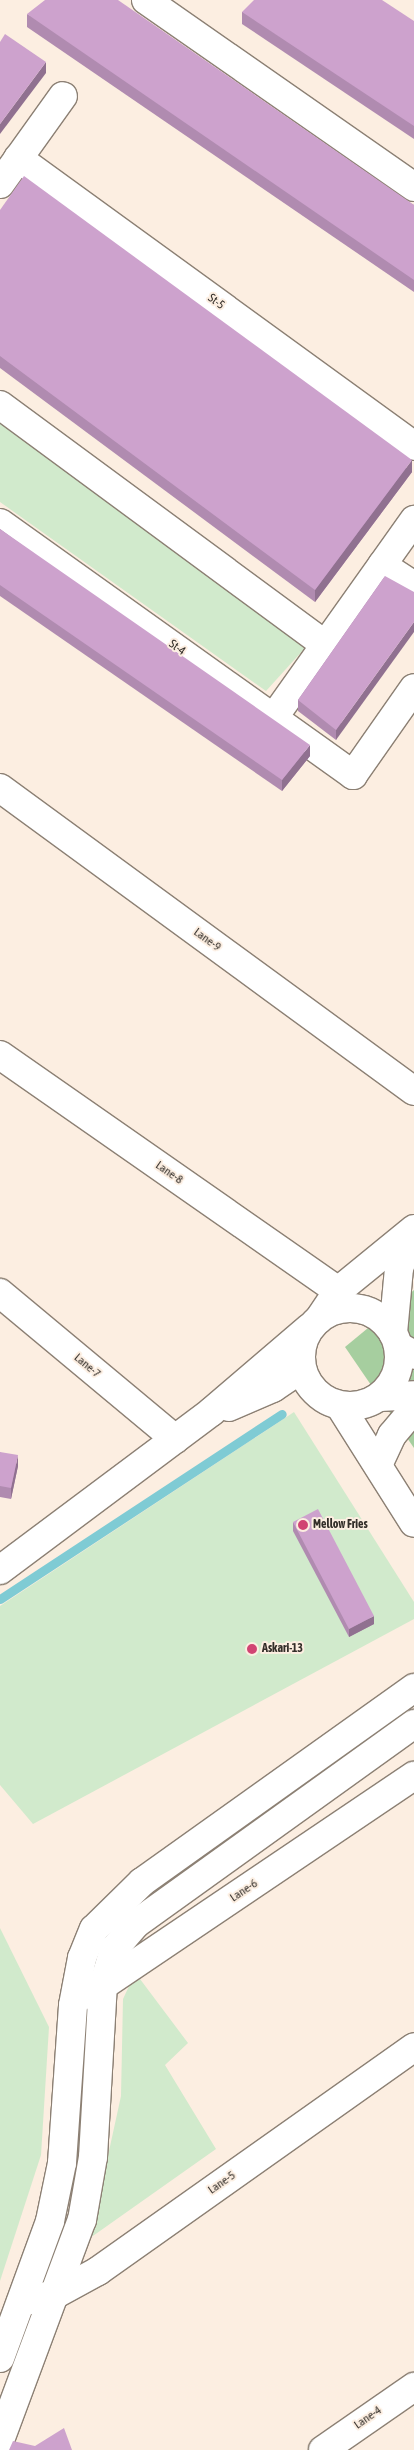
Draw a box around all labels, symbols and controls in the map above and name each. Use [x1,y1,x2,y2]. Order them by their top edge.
street label: St-5 [205,291,227,313]
street label: St-4 [166,637,188,659]
street label: Lane-9 [191,925,223,955]
street label: Lane-8 [153,1158,185,1188]
street label: Lane-7 [71,1351,103,1381]
place label: Mellow Fries [313,1518,368,1532]
marker: Mellow Fries [297,1519,309,1531]
place label: Askari-13 [262,1642,303,1656]
marker: Askari-13 [246,1643,258,1655]
street label: Lane-6 [227,1877,261,1905]
street label: Lane-5 [206,2168,238,2198]
street label: Lane-4 [352,2403,384,2433]

